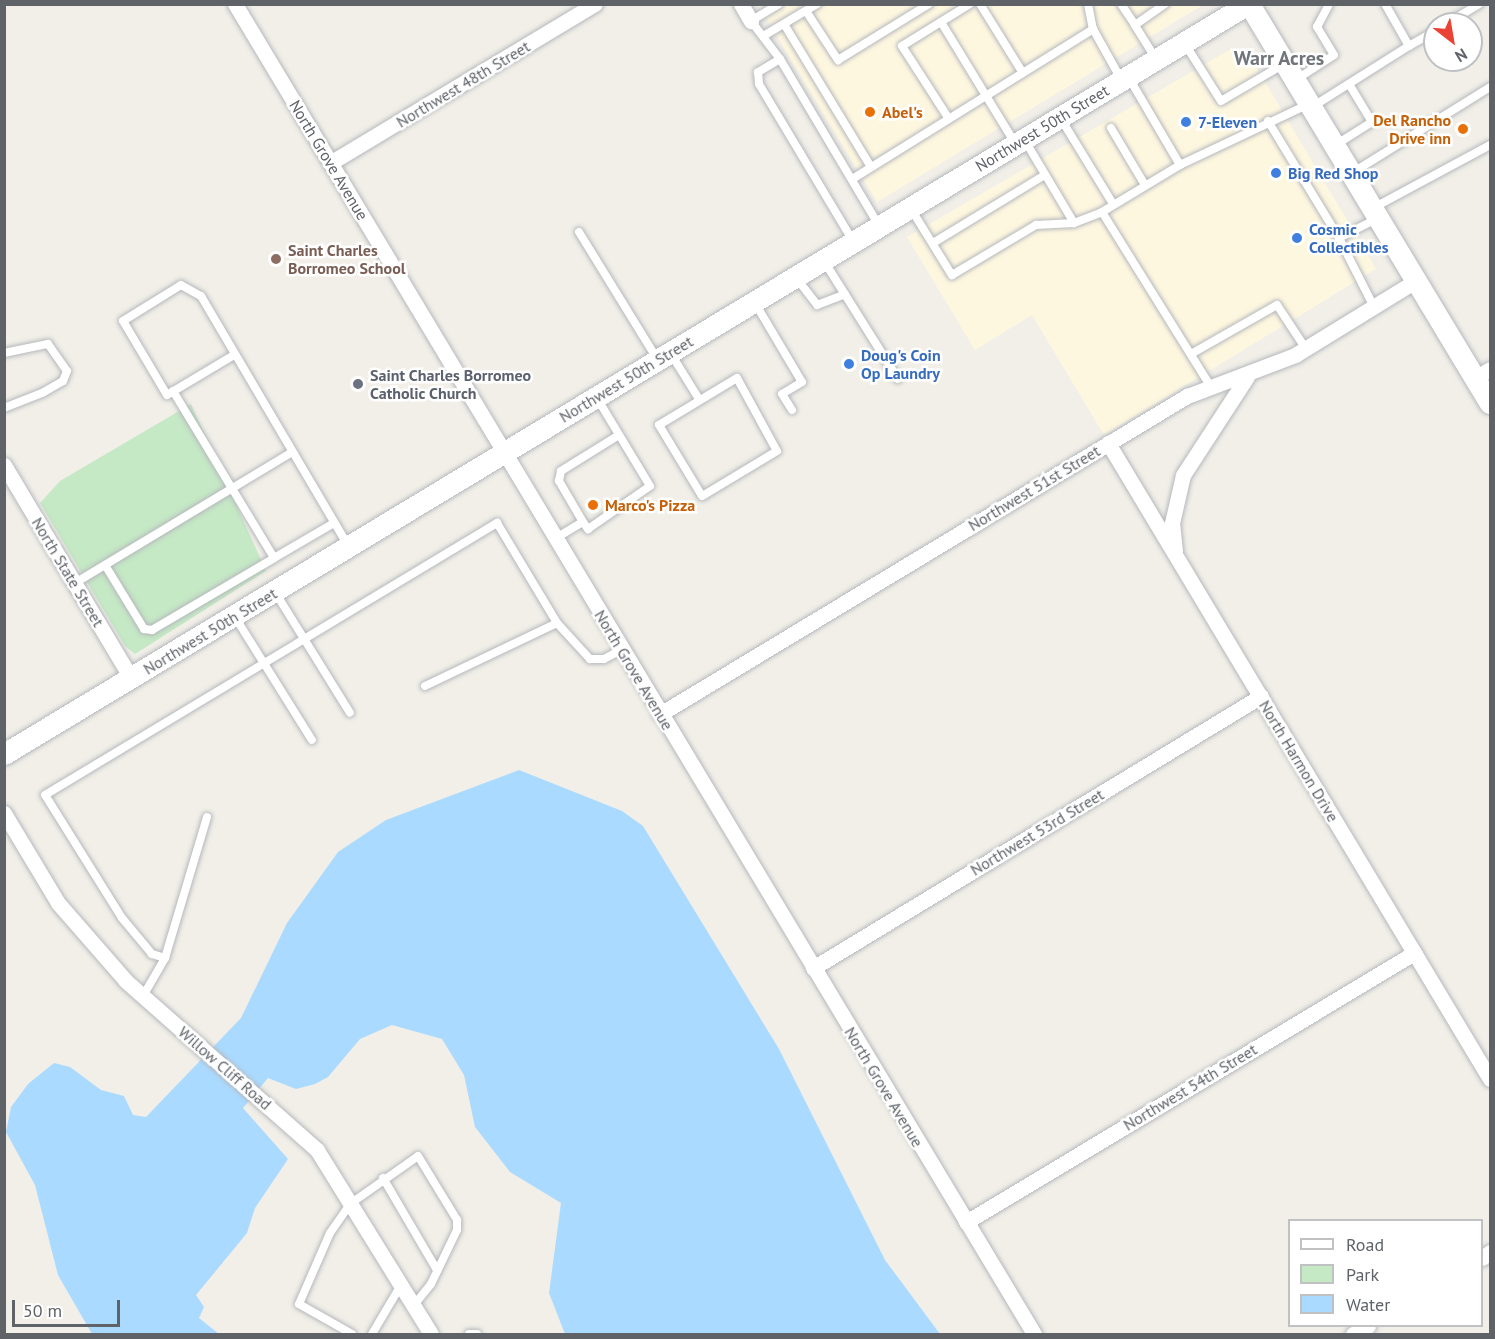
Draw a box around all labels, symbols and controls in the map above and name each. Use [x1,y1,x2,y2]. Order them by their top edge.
north arrow [1423,12,1483,72]
street label: Northwest 48th Street [393,37,533,131]
text: N [1452,44,1471,67]
district label: Warr Acres [1233,46,1325,70]
street label: Northwest 50th Street [972,81,1112,175]
street label: North Grove Avenue [285,96,373,224]
place label: Abel's [882,102,923,122]
marker: Abel's [863,105,877,119]
place label: Del Rancho Drive inn [1373,110,1451,148]
place label: 7-Eleven [1198,112,1257,132]
marker: 7-Eleven [1179,115,1193,129]
marker: Del Rancho Drive inn [1456,122,1470,136]
place label: Big Red Shop [1288,163,1378,183]
marker: Big Red Shop [1269,166,1283,180]
place label: Cosmic Collectibles [1309,219,1388,257]
marker: Cosmic Collectibles [1290,231,1304,245]
place label: Saint Charles Borromeo School [288,240,405,278]
marker: Saint Charles Borromeo School [269,252,283,266]
street label: Northwest 50th Street [556,332,696,426]
place label: Doug's Coin Op Laundry [861,345,941,383]
marker: Doug's Coin Op Laundry [842,357,856,371]
place label: Saint Charles Borromeo Catholic Church [370,365,531,403]
marker: Saint Charles Borromeo Catholic Church [351,377,365,391]
street label: Northwest 51st Street [965,441,1103,535]
place label: Marco's Pizza [605,495,695,515]
marker: Marco's Pizza [586,498,600,512]
street label: North State Street [28,514,108,630]
street label: Northwest 50th Street [140,584,280,678]
street label: North Grove Avenue [590,606,678,734]
street label: North Harmon Drive [1255,697,1343,825]
street label: Northwest 53rd Street [967,785,1107,879]
street label: Willow Cliff Road [174,1022,276,1114]
street label: North Grove Avenue [840,1023,928,1151]
street label: Northwest 54th Street [1120,1040,1260,1134]
legend [1288,1219,1483,1327]
text: Road [1346,1233,1384,1256]
text: Park [1346,1263,1379,1286]
scale bar [15,1288,123,1326]
text: Water [1346,1293,1390,1316]
text: 50 m [23,1299,62,1322]

